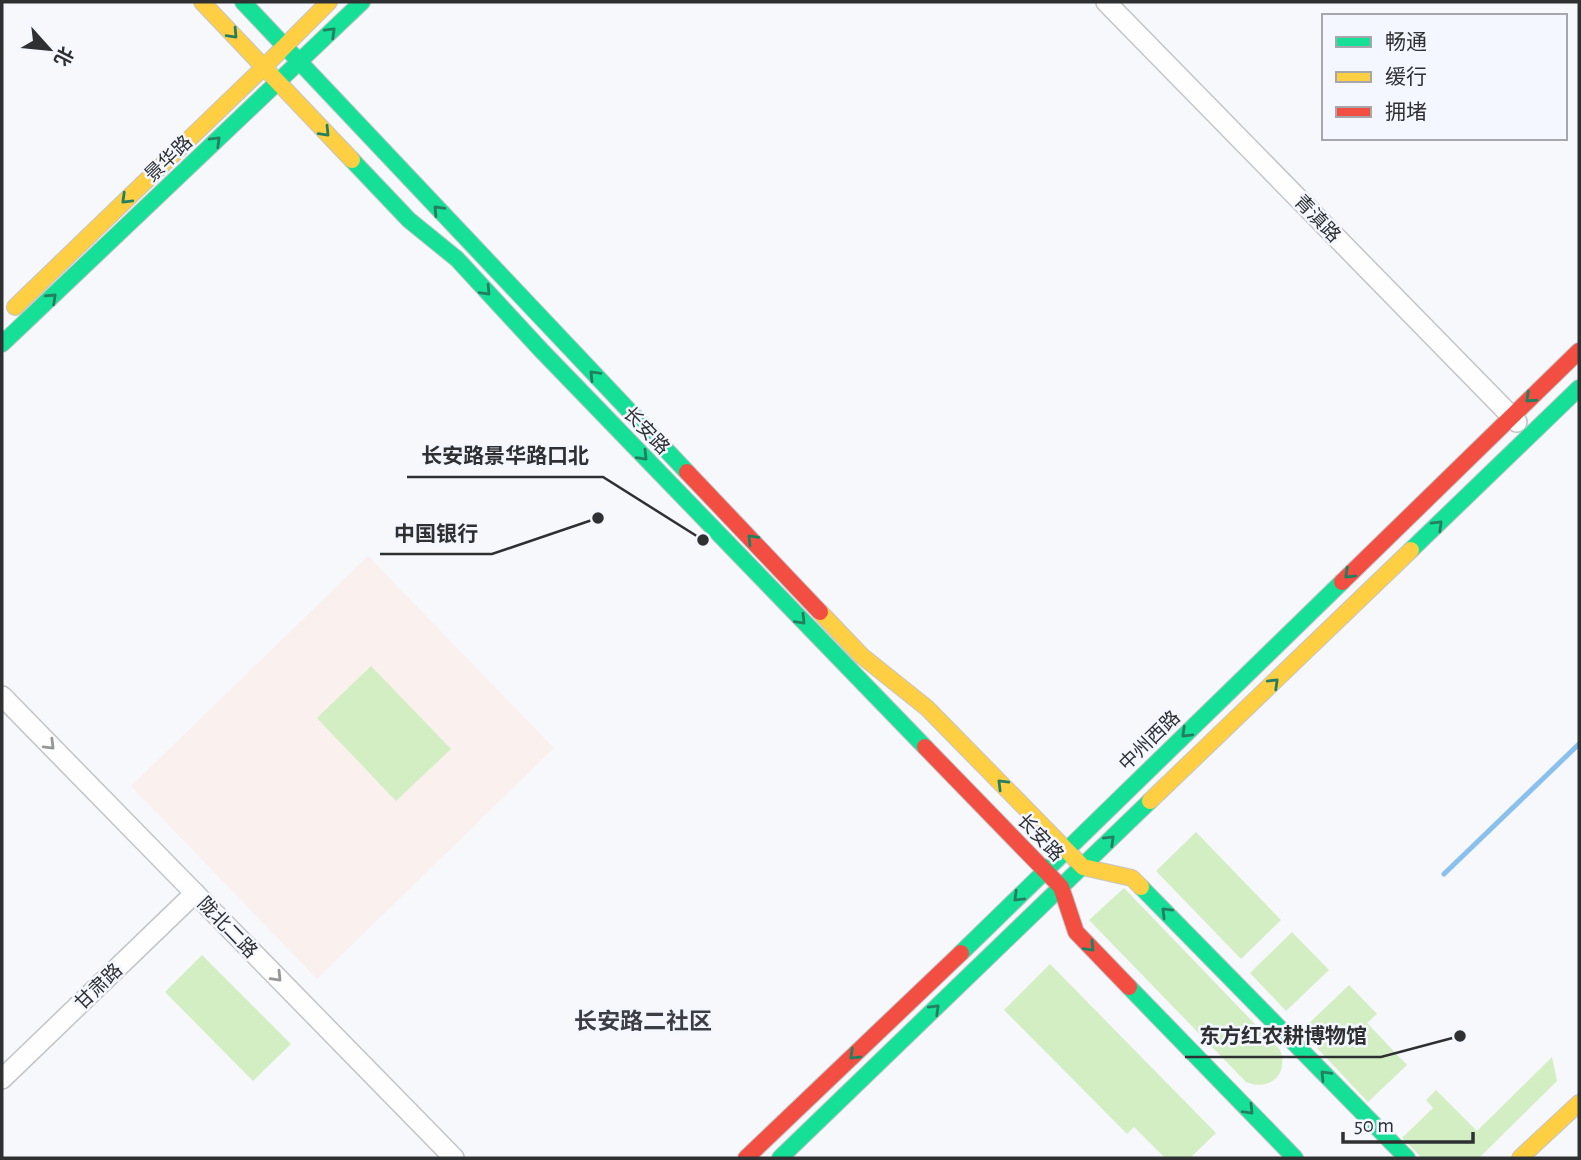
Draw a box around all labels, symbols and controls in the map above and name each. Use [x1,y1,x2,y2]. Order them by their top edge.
north arrow [14,14,84,84]
legend [1322,14,1567,140]
one-way arrow [225,26,238,39]
one-way arrow [323,27,336,40]
text: 畅通 [1385,31,1427,53]
text: 北 [50,43,76,69]
text: 缓行 [1385,66,1427,88]
text: 拥堵 [1385,101,1427,123]
one-way arrow [316,123,329,136]
street label: 景华路 [141,132,196,186]
one-way arrow [208,136,221,149]
one-way arrow [122,190,135,203]
street label: 青滇路 [1290,191,1345,246]
one-way arrow [434,205,447,218]
one-way arrow [478,283,490,296]
one-way arrow [43,293,56,306]
one-way arrow [590,371,603,384]
one-way arrow [1525,389,1538,402]
street label: 长安路 [619,403,674,458]
callout: 长安路景华路口北 [407,435,603,477]
text: 长安路景华路口北 [421,444,589,467]
one-way arrow [634,448,647,461]
callout: 中国银行 [380,512,492,554]
one-way arrow [1430,520,1443,533]
text: 中国银行 [394,523,478,545]
one-way arrow [747,535,760,548]
one-way arrow [1344,565,1357,578]
one-way arrow [793,611,806,624]
one-way arrow [1266,678,1279,691]
street label: 中州西路 [1115,707,1184,774]
one-way arrow [1182,724,1195,737]
one-way arrow [41,737,54,750]
one-way arrow [997,779,1010,792]
street label: 长安路 [1013,810,1068,865]
one-way arrow [1102,836,1115,849]
one-way arrow [1013,889,1026,902]
street label: 陇北二路 [194,893,261,962]
one-way arrow [1161,908,1174,921]
one-way arrow [1082,939,1095,952]
street label: 甘肃路 [71,960,126,1014]
one-way arrow [269,969,282,982]
one-way arrow [927,1004,940,1017]
district label: 长安路二社区 [574,1009,712,1034]
callout: 东方红农耕博物馆 [1185,1015,1381,1057]
text: 东方红农耕博物馆 [1199,1024,1367,1047]
one-way arrow [849,1046,862,1059]
one-way arrow [1321,1070,1334,1083]
scale bar [1343,1100,1472,1144]
one-way arrow [1241,1102,1254,1115]
text: 50 m [1354,1115,1394,1136]

